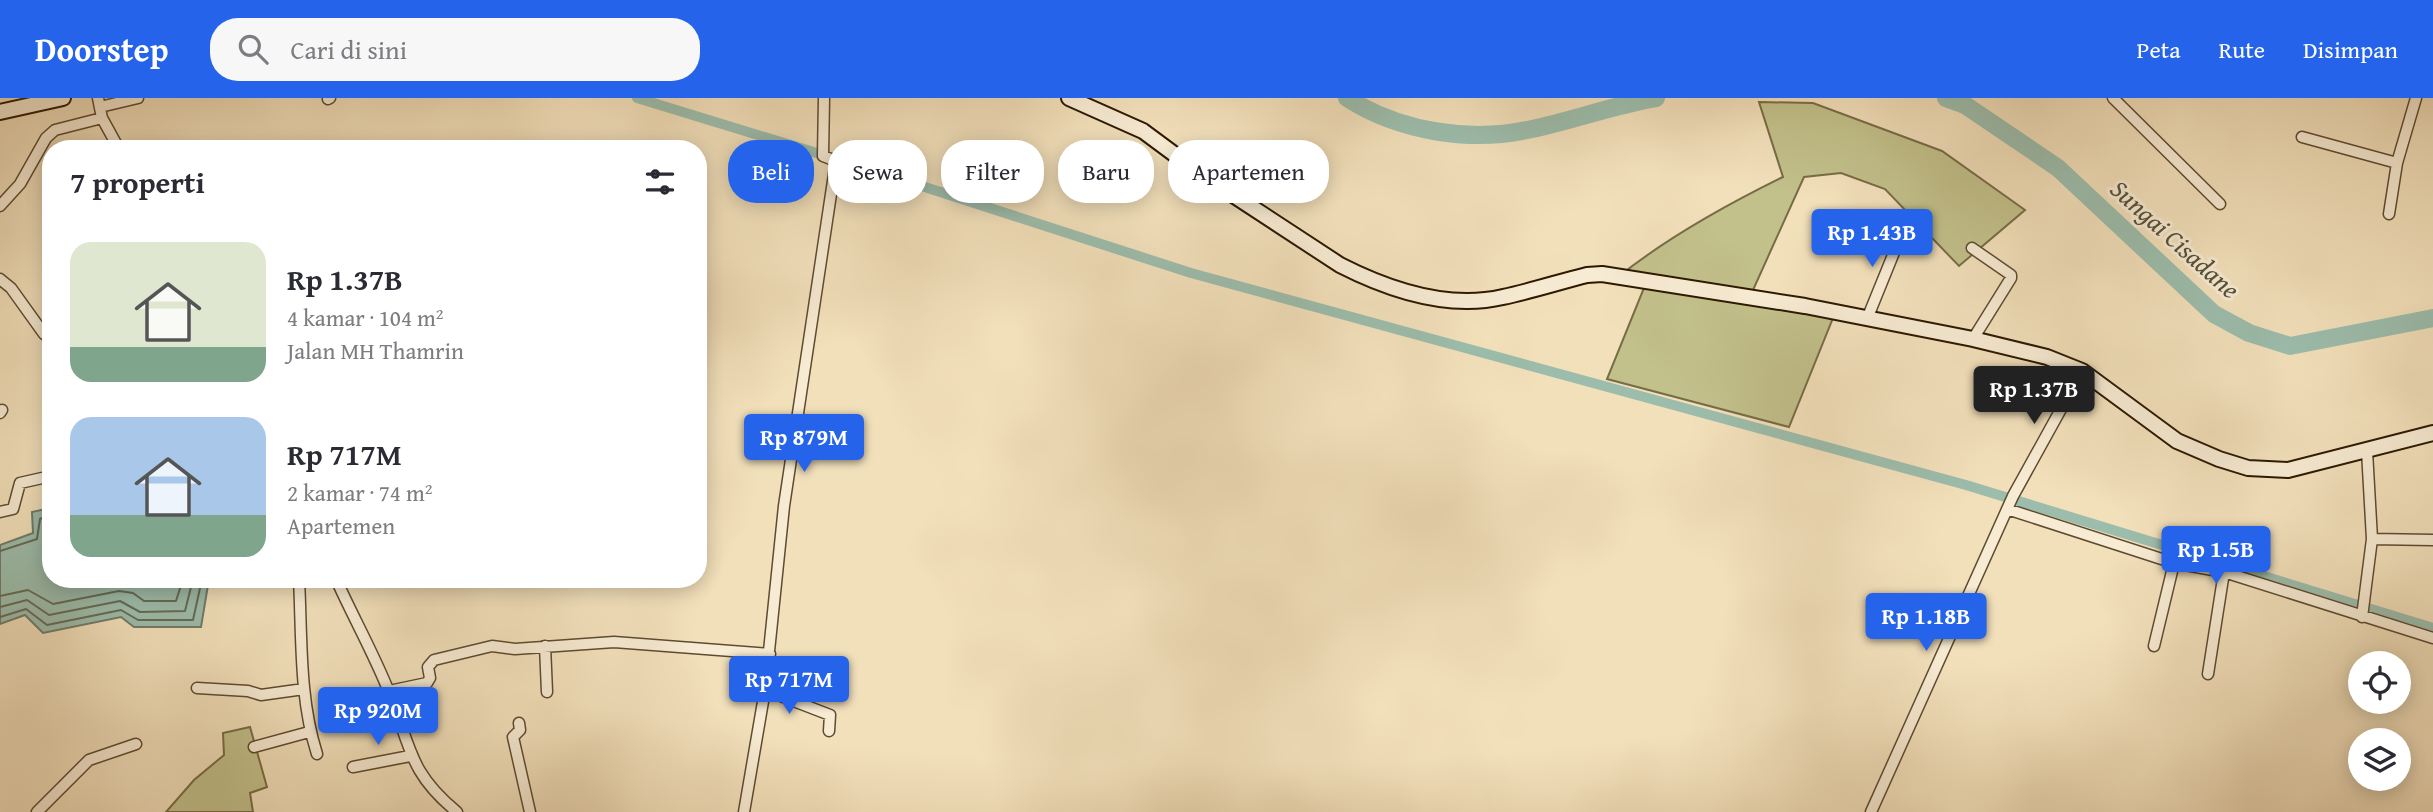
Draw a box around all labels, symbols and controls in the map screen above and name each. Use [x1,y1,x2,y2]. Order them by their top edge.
search box [210,18,700,81]
text: Doorstep [35,25,168,73]
icon: search [234,30,272,68]
text: Cari di sini [290,30,407,69]
text: Peta [2137,32,2180,67]
text: Rute [2218,32,2265,67]
text: Disimpan [2303,32,2398,67]
chip: Beli [728,140,814,203]
chip: Sewa [828,140,927,203]
chip: Filter [941,140,1044,203]
chip: Baru [1058,140,1154,203]
chip: Apartemen [1168,140,1329,203]
text: 7 properti [70,160,205,204]
icon: filters [641,163,679,201]
water label: Sungai Cisadane [2102,170,2249,308]
pin: Rp 1.43B [1800,209,1944,269]
text: Rp 1.43B [1828,215,1916,248]
text: Rp 1.37B [287,257,403,301]
icon: home [126,270,210,354]
text: 4 kamar · 104 m² [287,301,444,334]
text: Jalan MH Thamrin [287,334,464,367]
pin: Rp 1.37B [1962,366,2106,426]
text: Rp 1.37B [1990,372,2078,405]
pin: Rp 879M [739,414,869,474]
text: Rp 879M [760,420,848,453]
text: Rp 717M [287,432,402,476]
icon: home [126,445,210,529]
text: 2 kamar · 74 m² [287,476,433,509]
text: Apartemen [287,509,395,542]
pin: Rp 1.5B [2151,526,2281,586]
text: Rp 1.5B [2178,532,2254,565]
pin: Rp 1.18B [1854,594,1998,653]
text: Rp 1.18B [1882,599,1970,632]
map controls [2348,651,2411,791]
button: locate [2348,651,2411,714]
pin: Rp 717M [724,656,854,716]
text: Rp 717M [745,662,833,695]
pin: Rp 920M [313,688,443,747]
text: Rp 920M [334,693,422,726]
button: layers [2348,728,2411,791]

